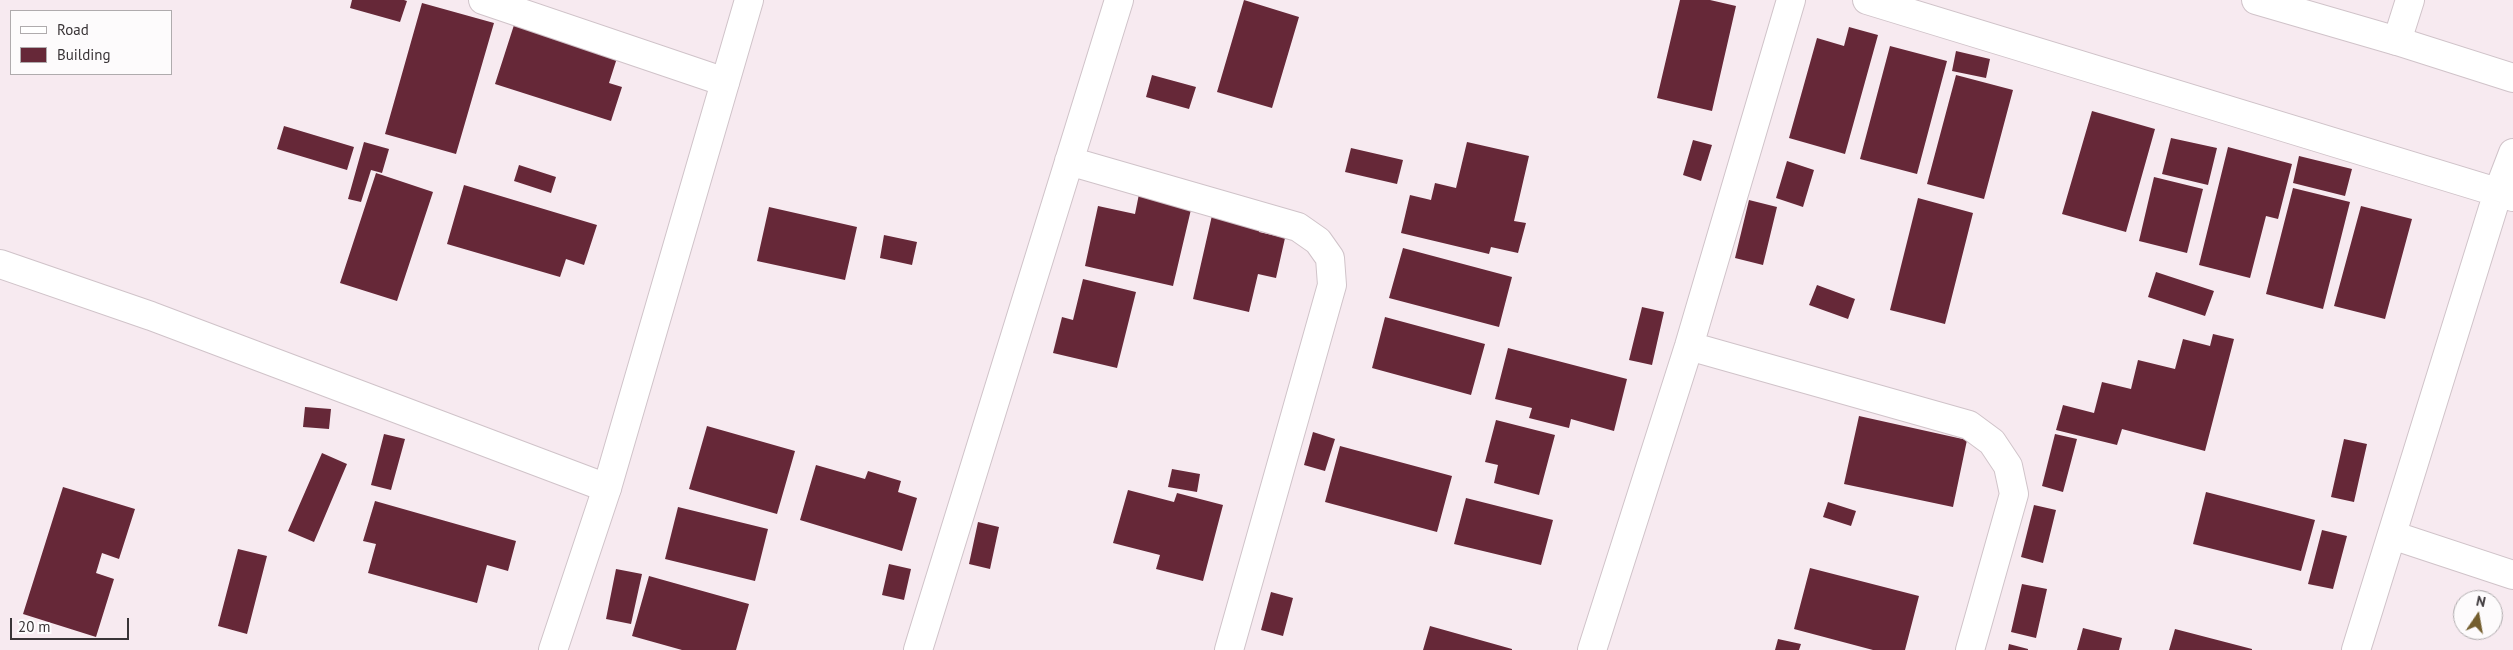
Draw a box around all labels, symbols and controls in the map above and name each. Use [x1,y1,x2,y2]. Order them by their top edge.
legend [10,10,172,75]
text: Road [57,20,89,39]
text: Building [57,45,111,64]
north arrow [2453,590,2503,640]
text: N [2475,592,2487,611]
scale bar [12,608,131,640]
text: 20 m [18,617,51,636]

